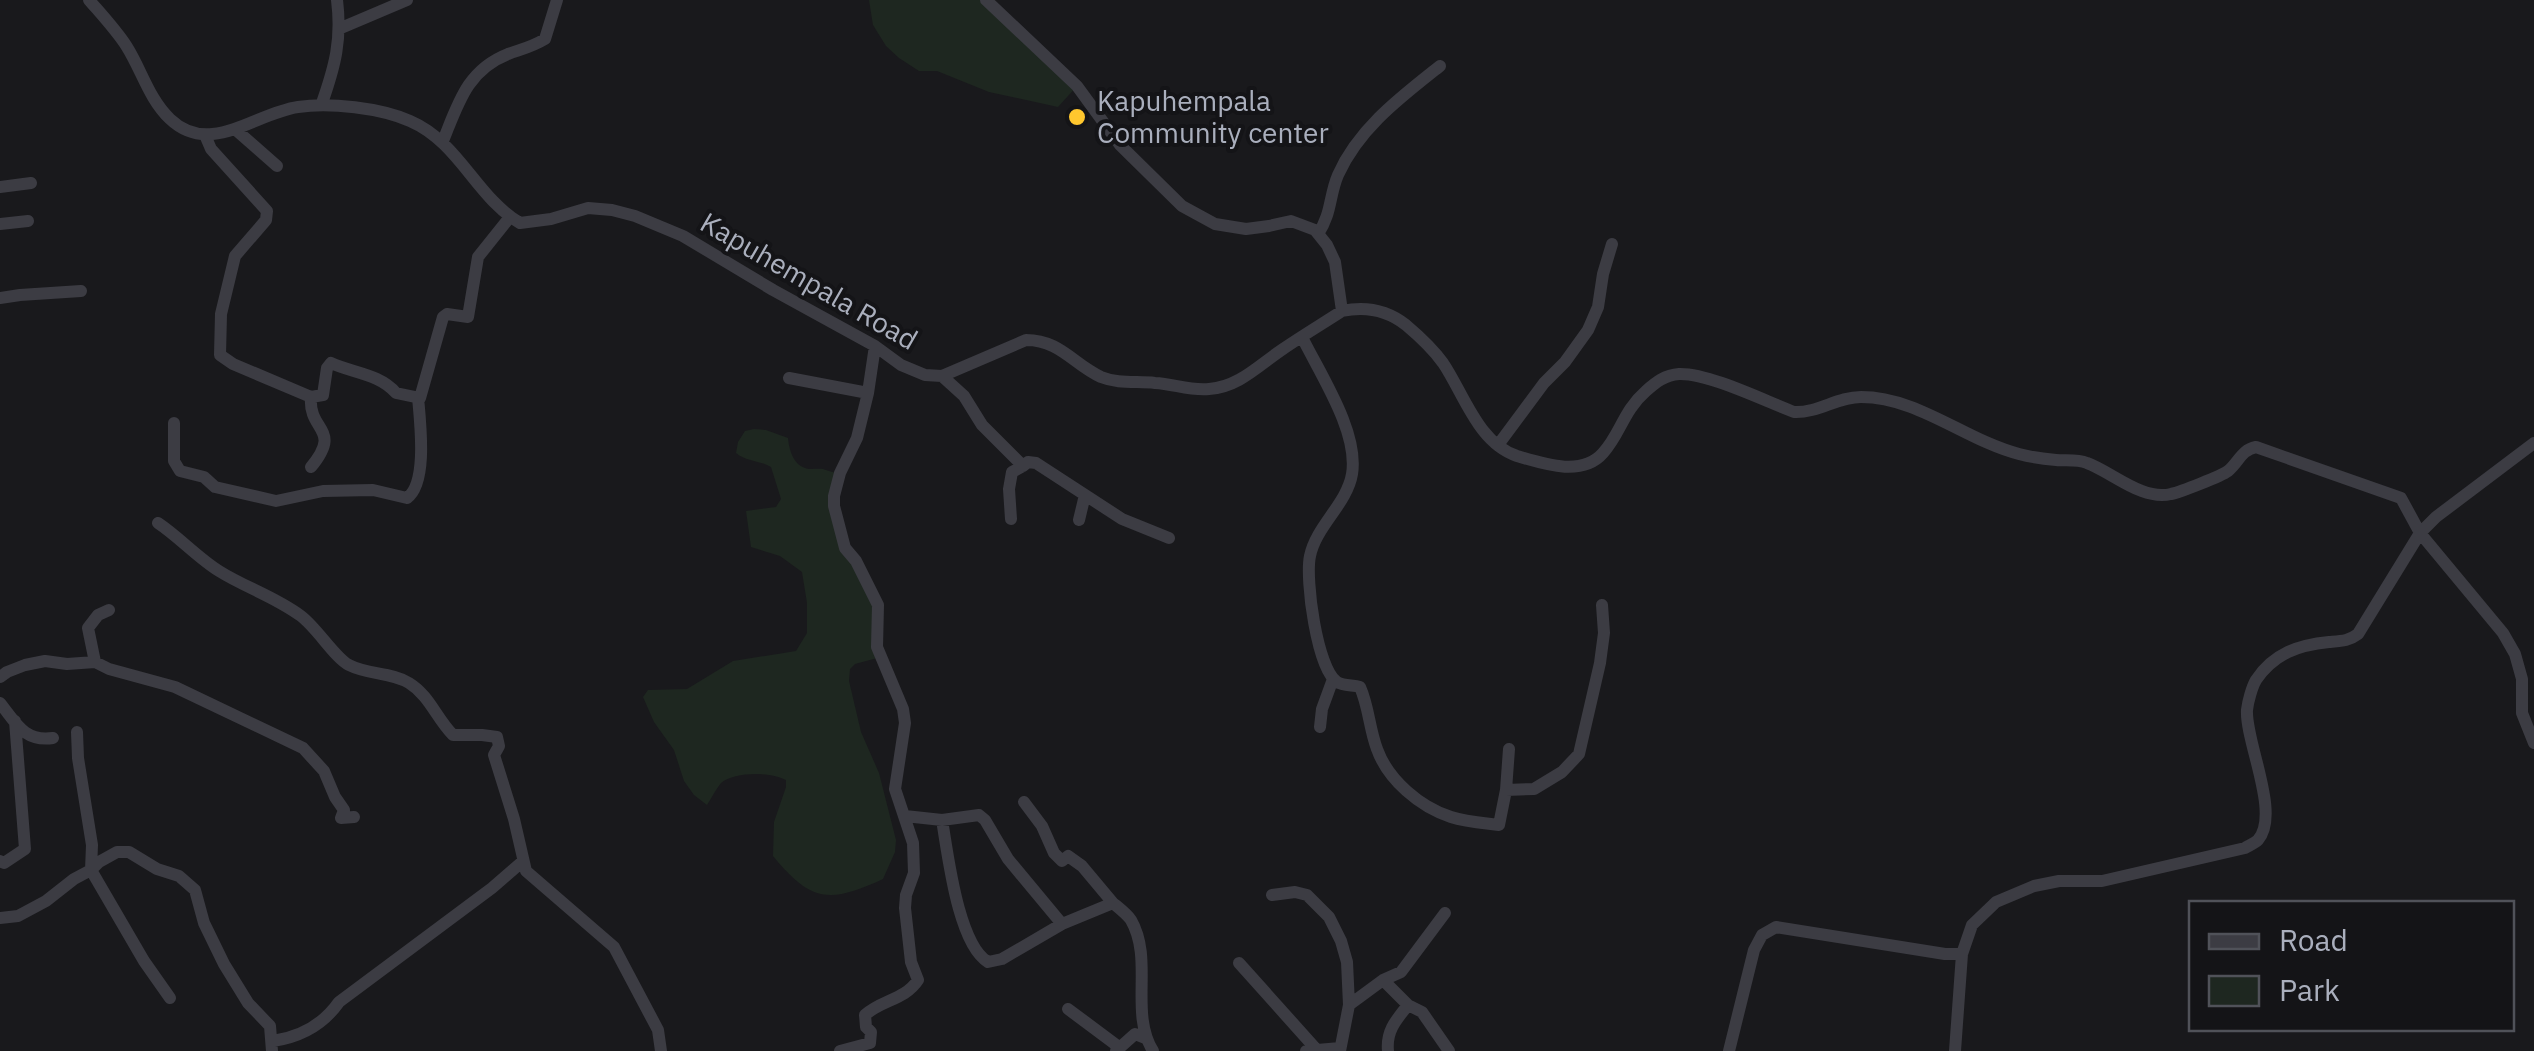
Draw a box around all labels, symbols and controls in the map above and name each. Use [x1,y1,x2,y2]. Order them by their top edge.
place label: Kapuhempala Community center [1097,82,1329,151]
marker: Kapuhempala Community center [1066,106,1088,128]
street label: Kapuhempala Road [694,203,925,358]
legend [2189,901,2514,1031]
text: Road [2279,920,2348,959]
text: Park [2279,970,2340,1009]

